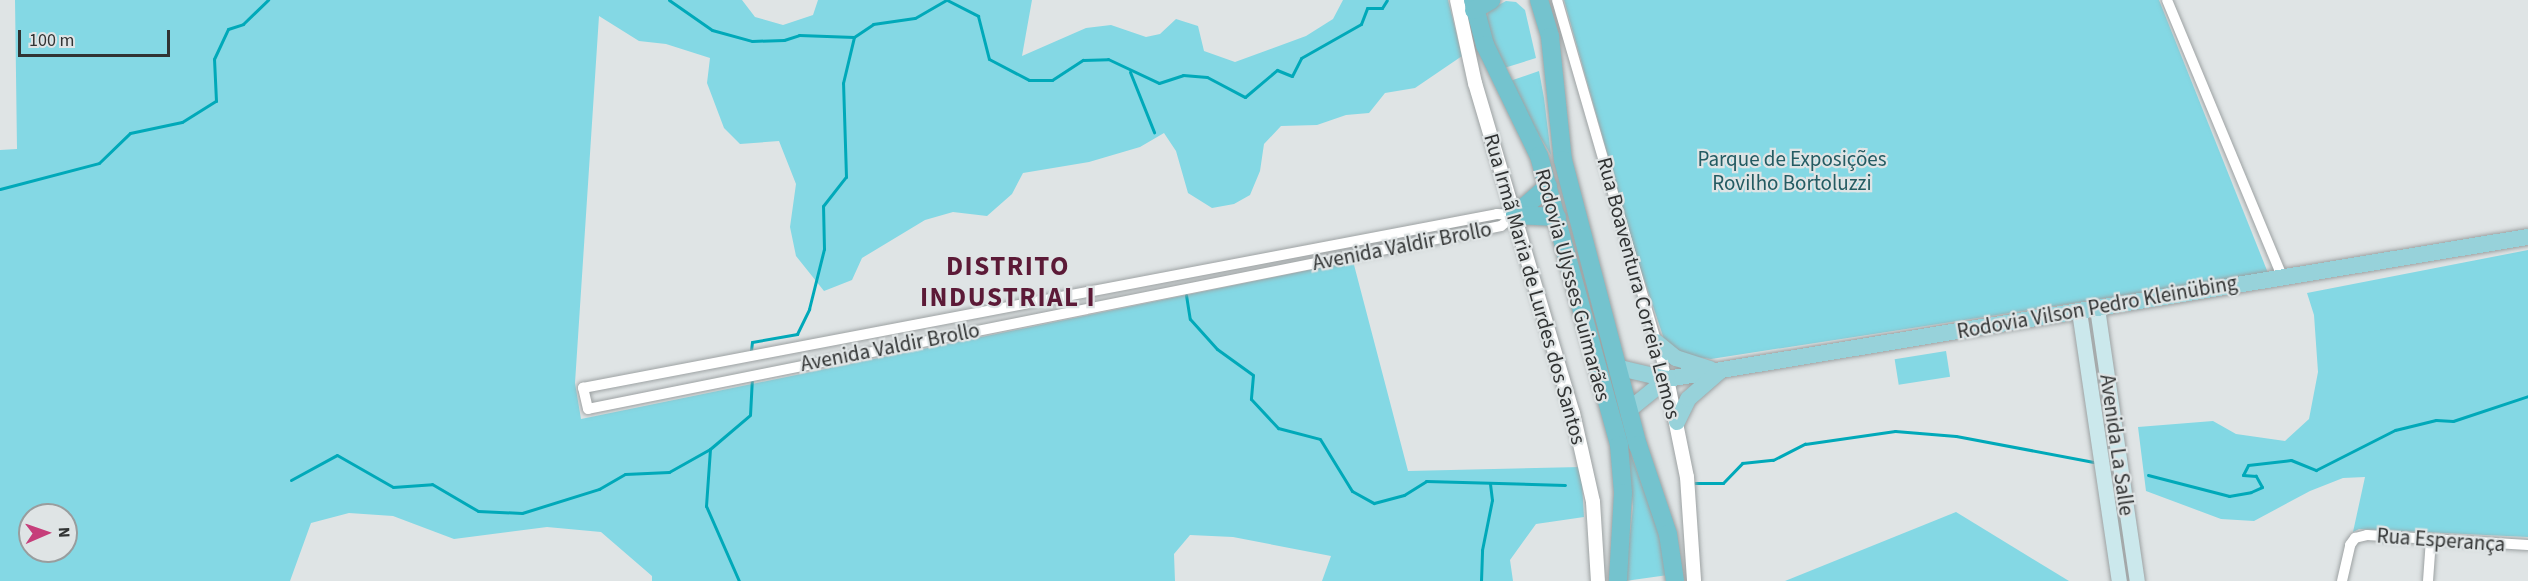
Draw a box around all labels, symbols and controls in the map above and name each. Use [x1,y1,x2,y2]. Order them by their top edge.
scale bar [21,18,172,56]
text: 100 m [29,28,74,53]
street label: Rua Irmã Maria de Lurdes dos Santos [1478,131,1592,447]
park label: Parque de Exposições Rovilho Bortoluzzi [1697,146,1887,196]
street label: Rua Boaventura Correia Lemos [1592,154,1686,422]
street label: Rodovia Ulysses Guimarães [1530,166,1616,404]
street label: Avenida Valdir Brollo [1310,216,1494,276]
district label: DISTRITO INDUSTRIAL I [920,250,1096,313]
street label: Rodovia Vilson Pedro Kleinübing [1955,270,2239,344]
street label: Avenida Valdir Brollo [798,317,982,377]
street label: Avenida La Salle [2095,373,2139,517]
north arrow [18,503,78,563]
street label: Rua Esperança [2376,523,2506,557]
text: N [53,527,75,538]

